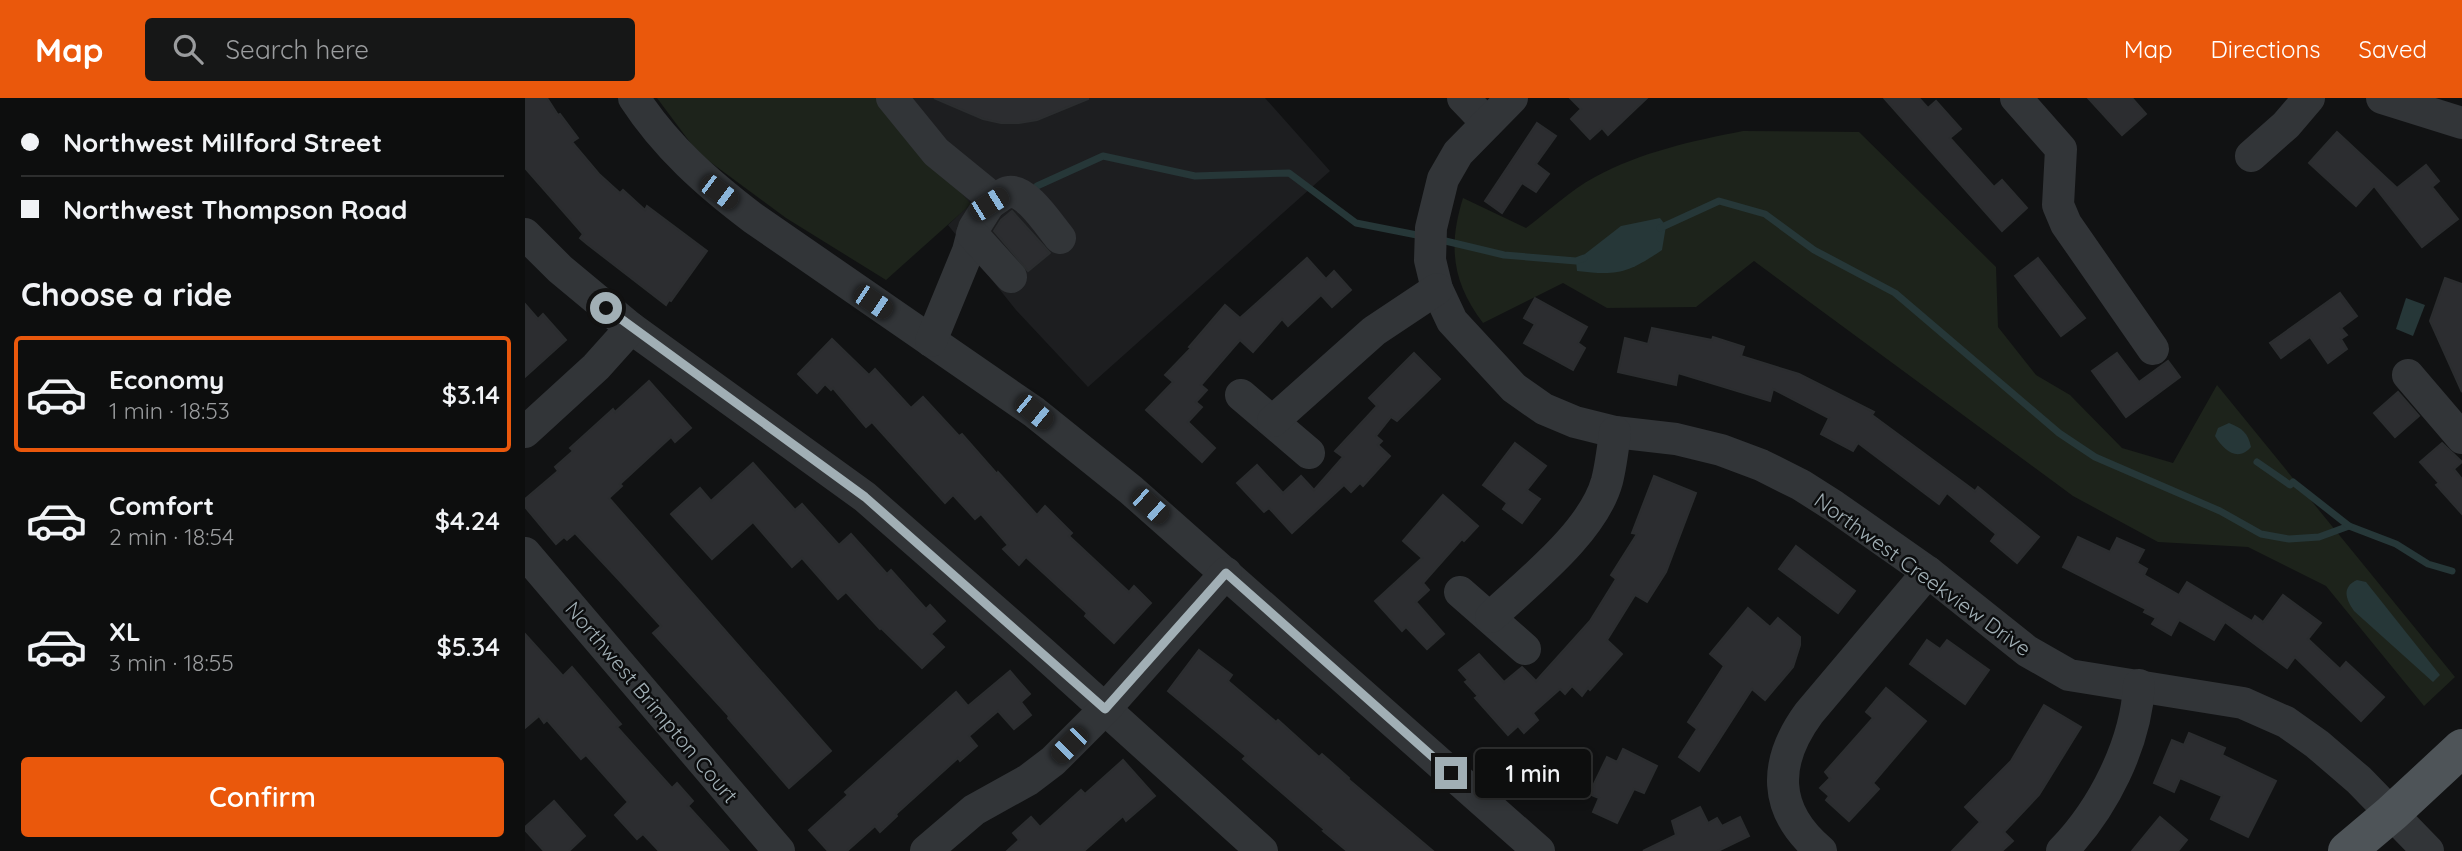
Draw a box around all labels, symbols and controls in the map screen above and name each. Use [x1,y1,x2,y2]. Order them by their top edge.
search box [145,18,635,81]
text: Map [35,29,103,70]
icon: search [169,30,207,68]
text: Search here [225,33,369,66]
text: Map [2124,34,2173,64]
text: Directions [2211,34,2321,64]
text: Saved [2359,34,2427,64]
text: Northwest Millford Street [63,126,382,159]
car [696,171,743,213]
car [966,184,1013,224]
text: Northwest Thompson Road [63,193,407,226]
text: Choose a ride [21,274,233,314]
car [850,282,897,322]
route start [590,292,622,324]
icon: car [25,363,88,426]
text: Economy [109,363,224,396]
text: $3.14 [442,378,500,411]
car [1012,391,1057,433]
text: 1 min · 18:53 [109,396,230,425]
car [1128,484,1173,528]
street label: Northwest Creekview Drive [1810,487,2036,661]
icon: car [25,489,88,552]
text: Comfort [109,489,214,522]
text: $4.24 [435,504,500,537]
text: 2 min · 18:54 [109,522,234,551]
street label: Northwest Brimpton Court [560,596,744,808]
icon: car [25,615,88,678]
text: XL [109,615,141,648]
text: $5.34 [436,630,500,663]
text: 3 min · 18:55 [109,648,234,677]
car [1047,723,1092,767]
callout: 1 min [1475,748,1591,798]
button: Confirm [21,757,504,837]
route end [1435,757,1467,789]
text: 1 min [1505,759,1561,788]

